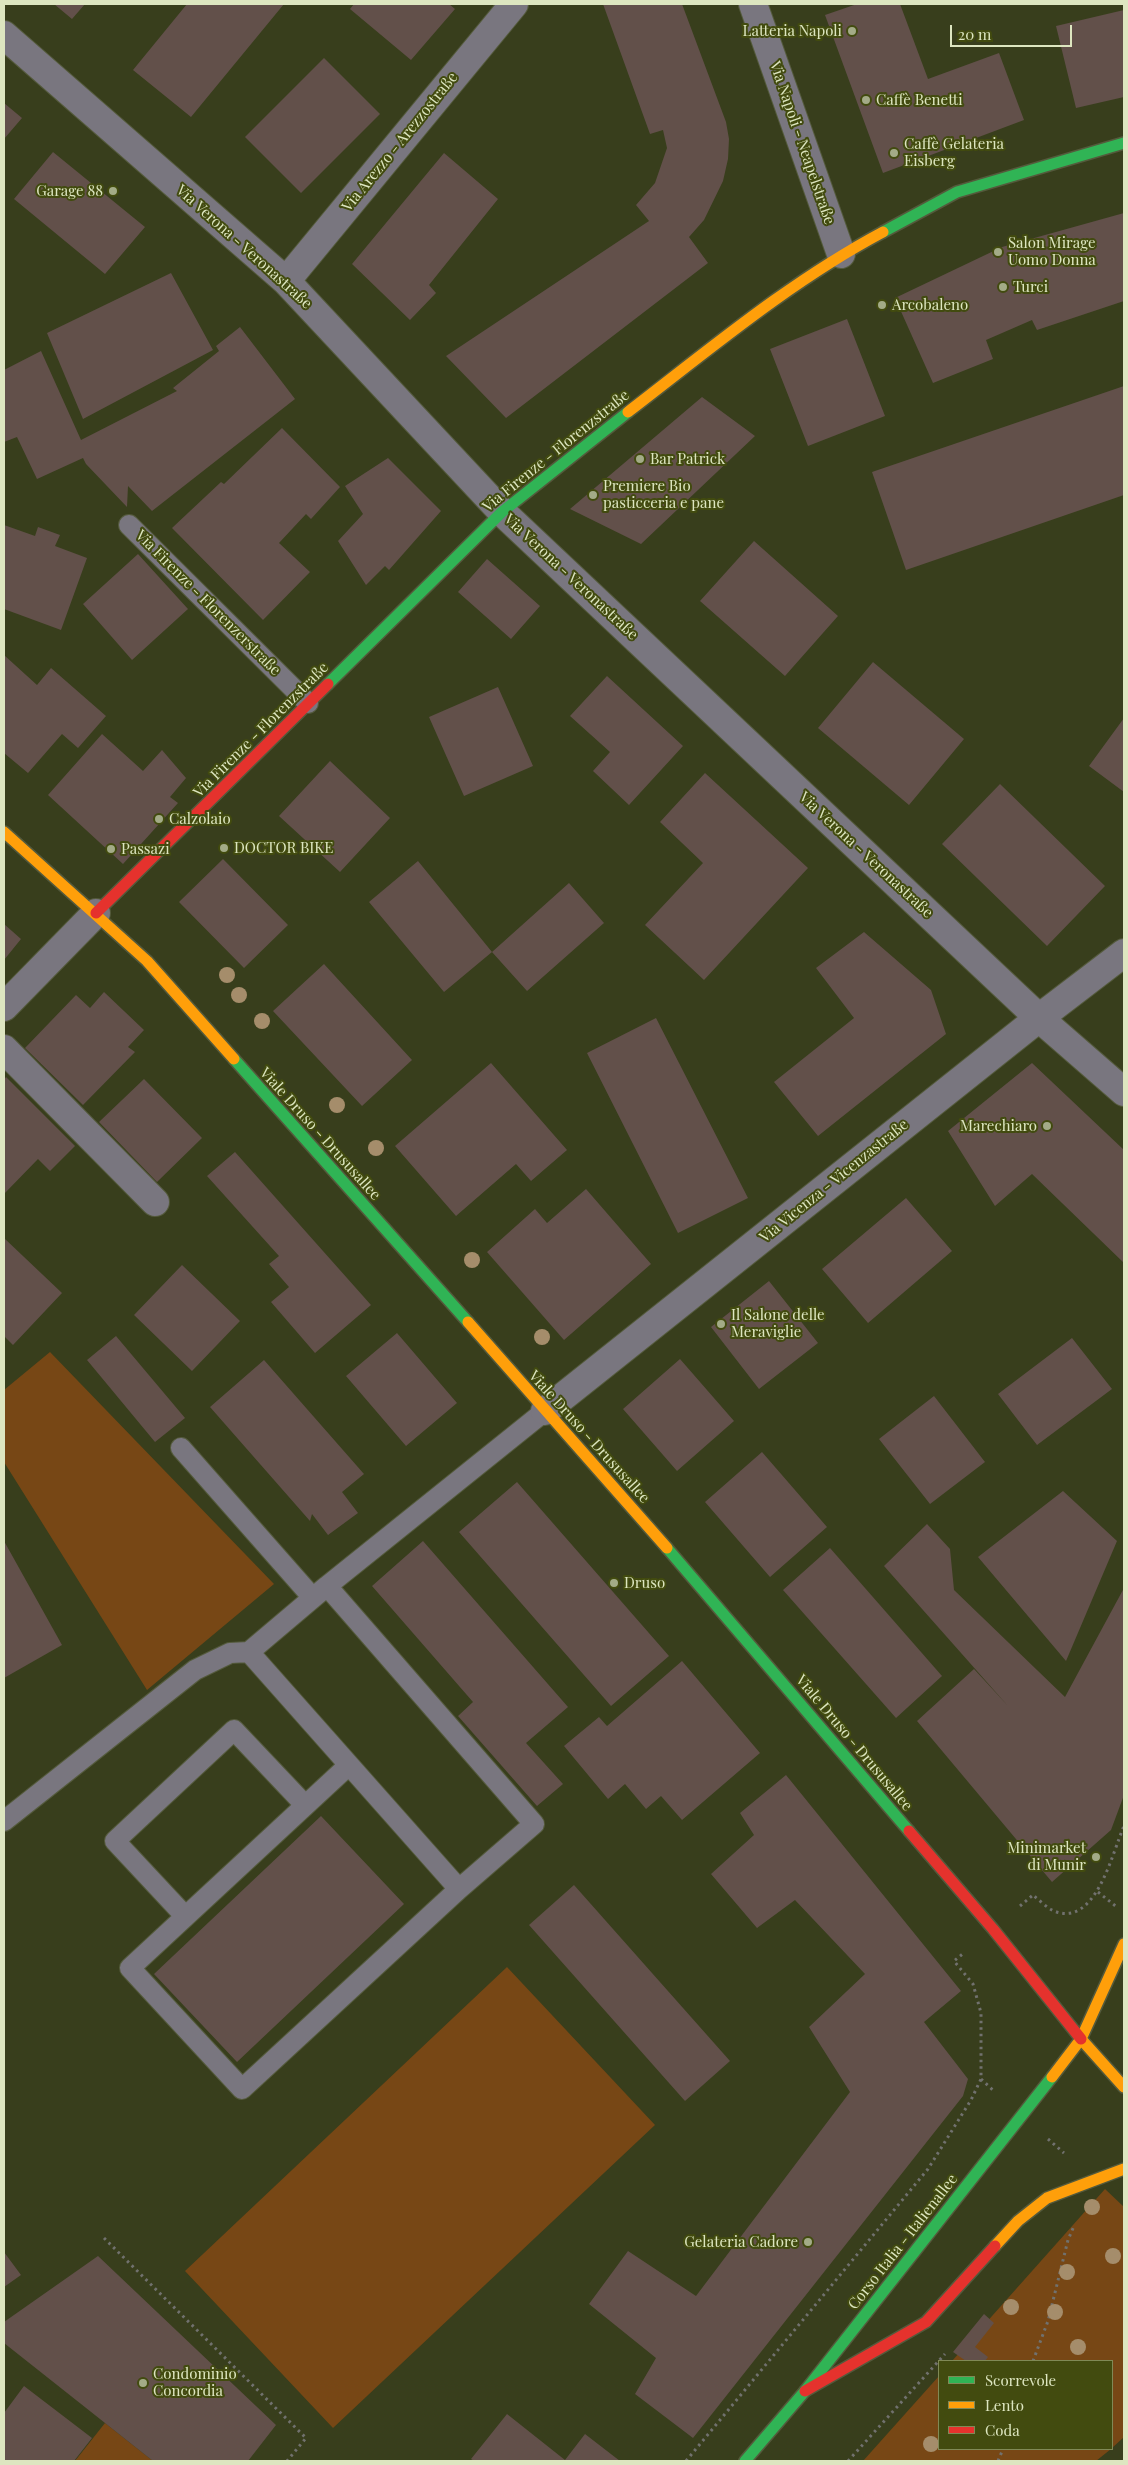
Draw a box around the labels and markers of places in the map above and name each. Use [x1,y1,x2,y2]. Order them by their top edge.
place label: Latteria Napoli [743,22,842,40]
marker: Latteria Napoli [846,25,858,37]
place label: Caffè Benetti [876,91,963,109]
marker: Caffè Benetti [860,94,872,106]
place label: Caffè Gelateria Eisberg [904,135,1004,170]
marker: Caffè Gelateria Eisberg [888,147,900,159]
place label: Garage 88 [36,182,103,200]
marker: Garage 88 [107,185,119,197]
place label: Salon Mirage Uomo Donna [1008,234,1096,269]
marker: Salon Mirage Uomo Donna [992,246,1004,258]
place label: Turci [1013,278,1048,296]
marker: Turci [997,281,1009,293]
place label: Arcobaleno [892,296,968,314]
marker: Arcobaleno [876,299,888,311]
place label: Bar Patrick [650,450,725,468]
marker: Bar Patrick [634,453,646,465]
place label: Premiere Bio pasticceria e pane [603,477,724,512]
marker: Premiere Bio pasticceria e pane [587,489,599,501]
place label: Calzolaio [169,810,231,828]
marker: Calzolaio [153,813,165,825]
place label: DOCTOR BIKE [234,839,333,857]
place label: Passazi [121,840,170,858]
marker: DOCTOR BIKE [218,842,230,854]
marker: Passazi [105,843,117,855]
place label: Marechiaro [960,1117,1037,1135]
marker: Marechiaro [1041,1120,1053,1132]
place label: Il Salone delle Meraviglie [731,1306,825,1341]
marker: Il Salone delle Meraviglie [715,1318,727,1330]
place label: Druso [624,1574,665,1592]
marker: Druso [608,1577,620,1589]
place label: Minimarket di Munir [1007,1839,1086,1874]
marker: Minimarket di Munir [1090,1851,1102,1863]
place label: Gelateria Cadore [684,2233,798,2251]
marker: Gelateria Cadore [802,2236,814,2248]
place label: Condominio Concordia [153,2365,237,2400]
marker: Condominio Concordia [137,2377,149,2389]

